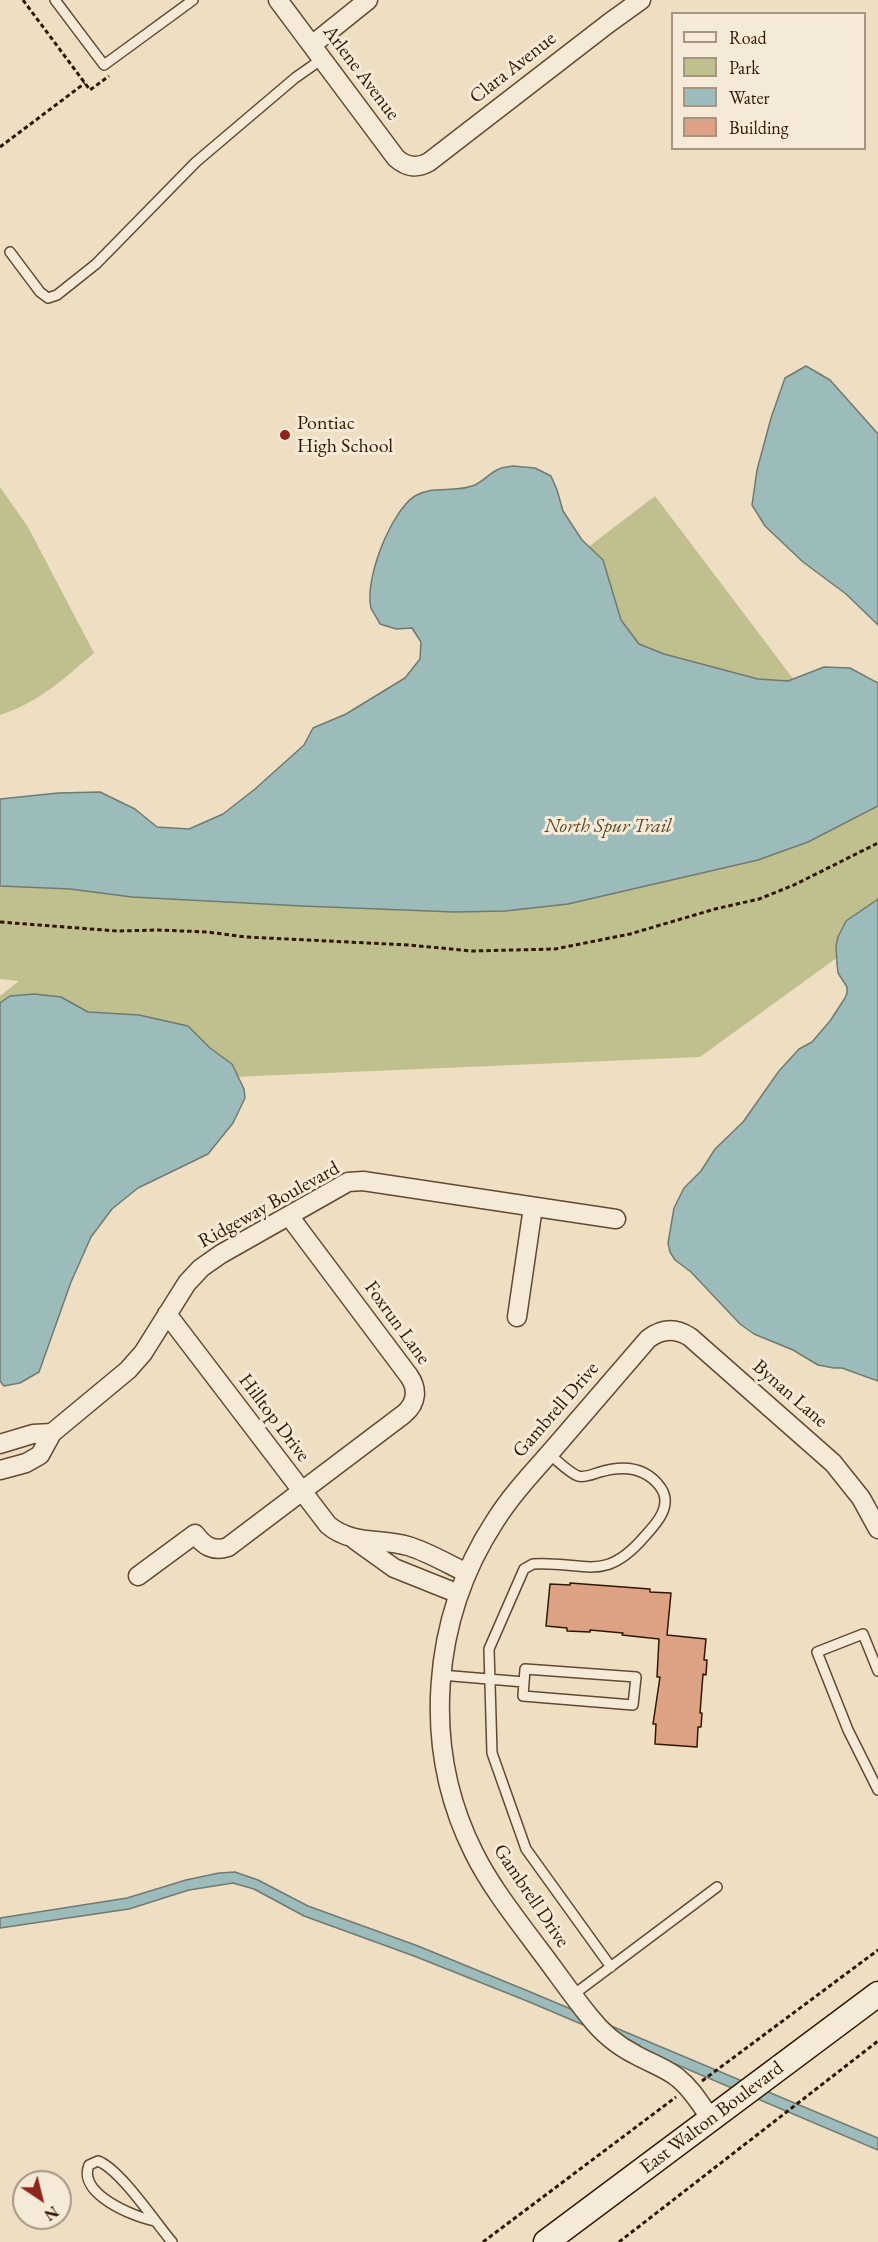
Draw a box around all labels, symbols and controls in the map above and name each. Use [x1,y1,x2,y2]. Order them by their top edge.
legend [671,12,866,150]
street label: Arlene Avenue [317,21,405,125]
text: Road [729,26,767,49]
street label: Clara Avenue [465,27,561,109]
text: Park [729,56,760,79]
text: Water [729,86,770,109]
text: Building [729,116,789,139]
place label: Pontiac High School [297,412,393,459]
marker: Pontiac High School [278,428,292,442]
park label: North Spur Trail [544,815,672,839]
street label: Ridgeway Boulevard [194,1156,344,1254]
street label: Foxrun Lane [359,1277,435,1369]
street label: Bynan Lane [748,1355,832,1433]
street label: Gambrell Drive [508,1357,604,1463]
street label: Hilltop Drive [233,1369,315,1467]
street label: Gambrell Drive [488,1840,574,1952]
street label: East Walton Boulevard [636,2056,788,2180]
north arrow [12,2170,72,2230]
text: N [40,2201,63,2226]

